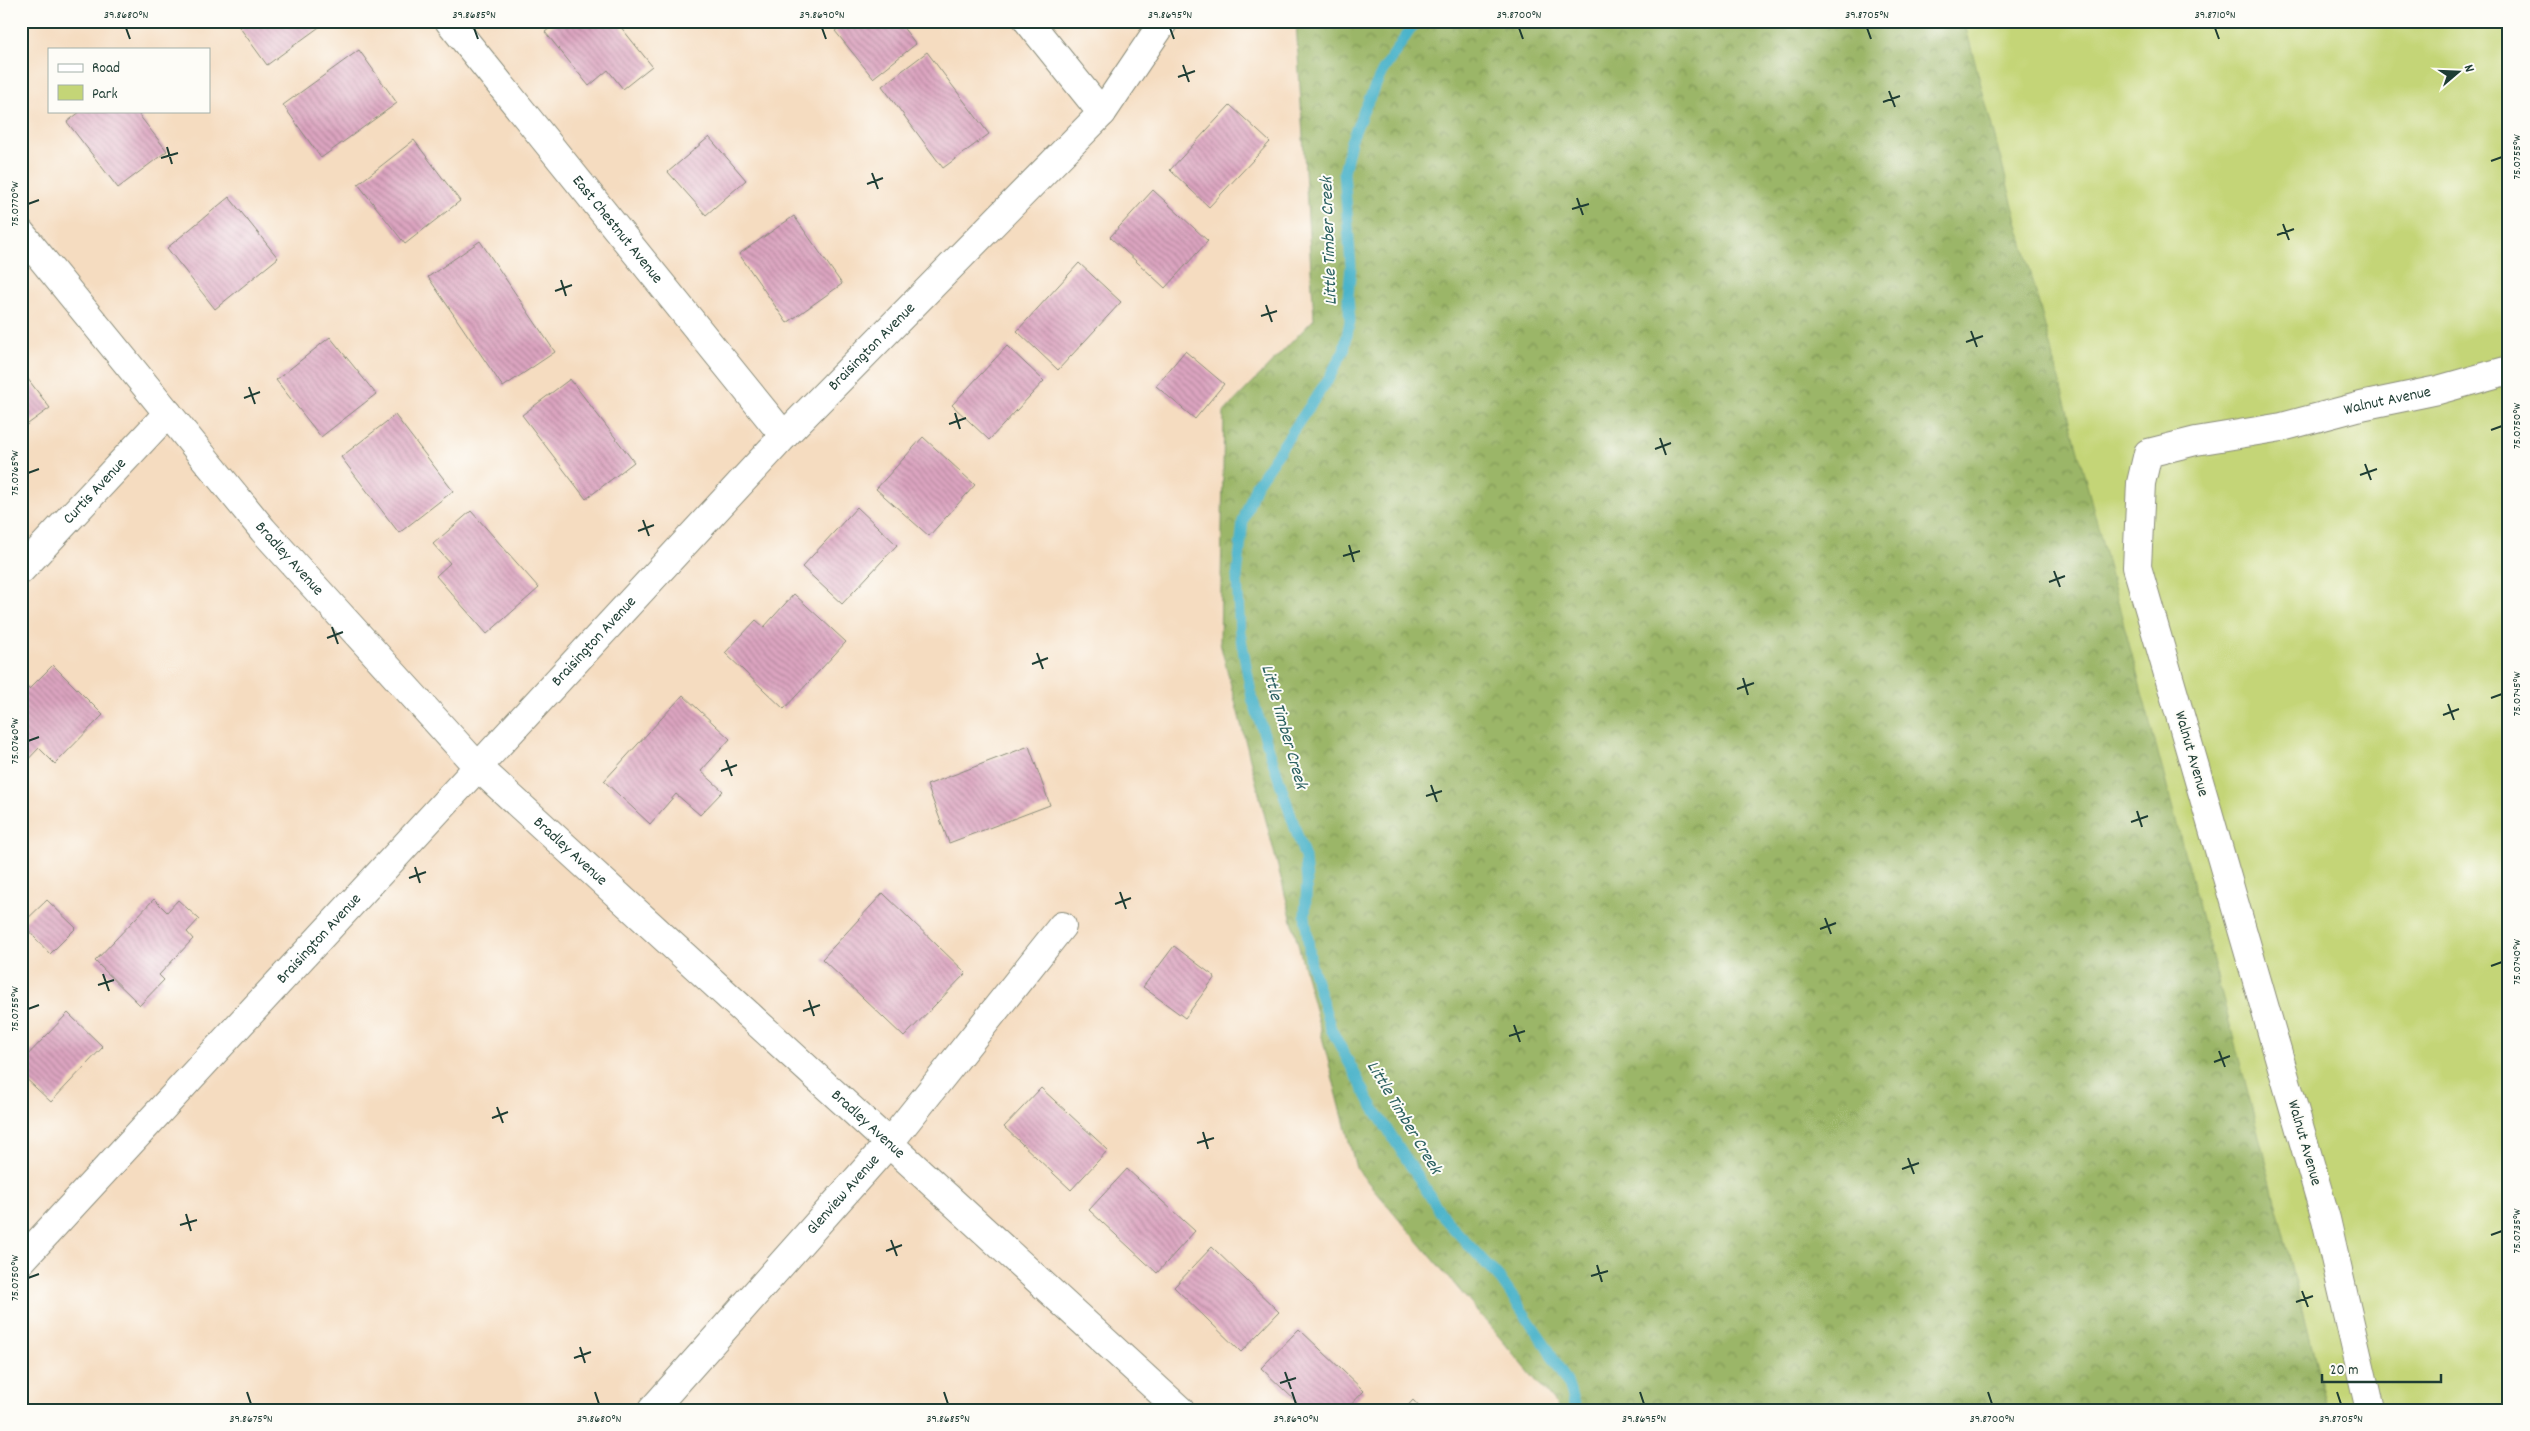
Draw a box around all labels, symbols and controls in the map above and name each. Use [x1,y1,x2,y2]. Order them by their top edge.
text: 39.8680°N [104,7,148,24]
text: 39.8685°N [452,7,496,24]
text: 39.8690°N [799,7,845,24]
text: 39.8695°N [1148,7,1192,24]
text: 39.8700°N [1496,7,1542,24]
text: 39.8705°N [1845,7,1889,24]
text: 39.8710°N [2194,7,2236,24]
legend [48,48,210,112]
north arrow [2432,48,2482,98]
text: Road [92,58,120,80]
text: N [2458,62,2479,75]
text: Park [92,84,118,106]
text: 75.0755°W [2509,134,2526,180]
street label: East Chestnut Avenue [566,170,668,289]
water label: Little Timber Creek [1315,175,1345,306]
text: 75.0770°W [7,181,24,227]
street label: Braisington Avenue [823,297,921,396]
street label: Walnut Avenue [2341,380,2433,422]
text: 75.0750°W [2509,403,2526,449]
text: 75.0765°W [7,450,24,496]
street label: Curtis Avenue [58,453,132,530]
street label: Bradley Avenue [249,517,329,601]
street label: Braisington Avenue [546,591,642,692]
water label: Little Timber Creek [1253,662,1313,794]
text: 75.0745°W [2509,672,2526,716]
street label: Walnut Avenue [2168,708,2214,800]
text: 75.0760°W [7,718,24,764]
street label: Bradley Avenue [528,811,612,891]
street label: Braisington Avenue [271,888,367,989]
text: 75.0740°W [2509,939,2526,985]
text: 75.0755°W [7,986,24,1032]
water label: Little Timber Creek [1359,1057,1448,1181]
street label: Bradley Avenue [826,1084,910,1164]
street label: Walnut Avenue [2281,1097,2327,1189]
street label: Glenview Avenue [801,1149,885,1240]
text: 75.0735°W [2509,1208,2526,1253]
text: 75.0750°W [7,1255,24,1301]
scale bar [2322,1351,2441,1383]
text: 20 m [2330,1360,2358,1382]
text: 39.8675°N [229,1411,273,1428]
text: 39.8680°N [577,1411,621,1428]
text: 39.8685°N [926,1411,970,1428]
text: 39.8690°N [1273,1411,1319,1428]
text: 39.8695°N [1622,1411,1666,1428]
text: 39.8700°N [1969,1411,2015,1428]
text: 39.8705°N [2319,1411,2363,1428]

